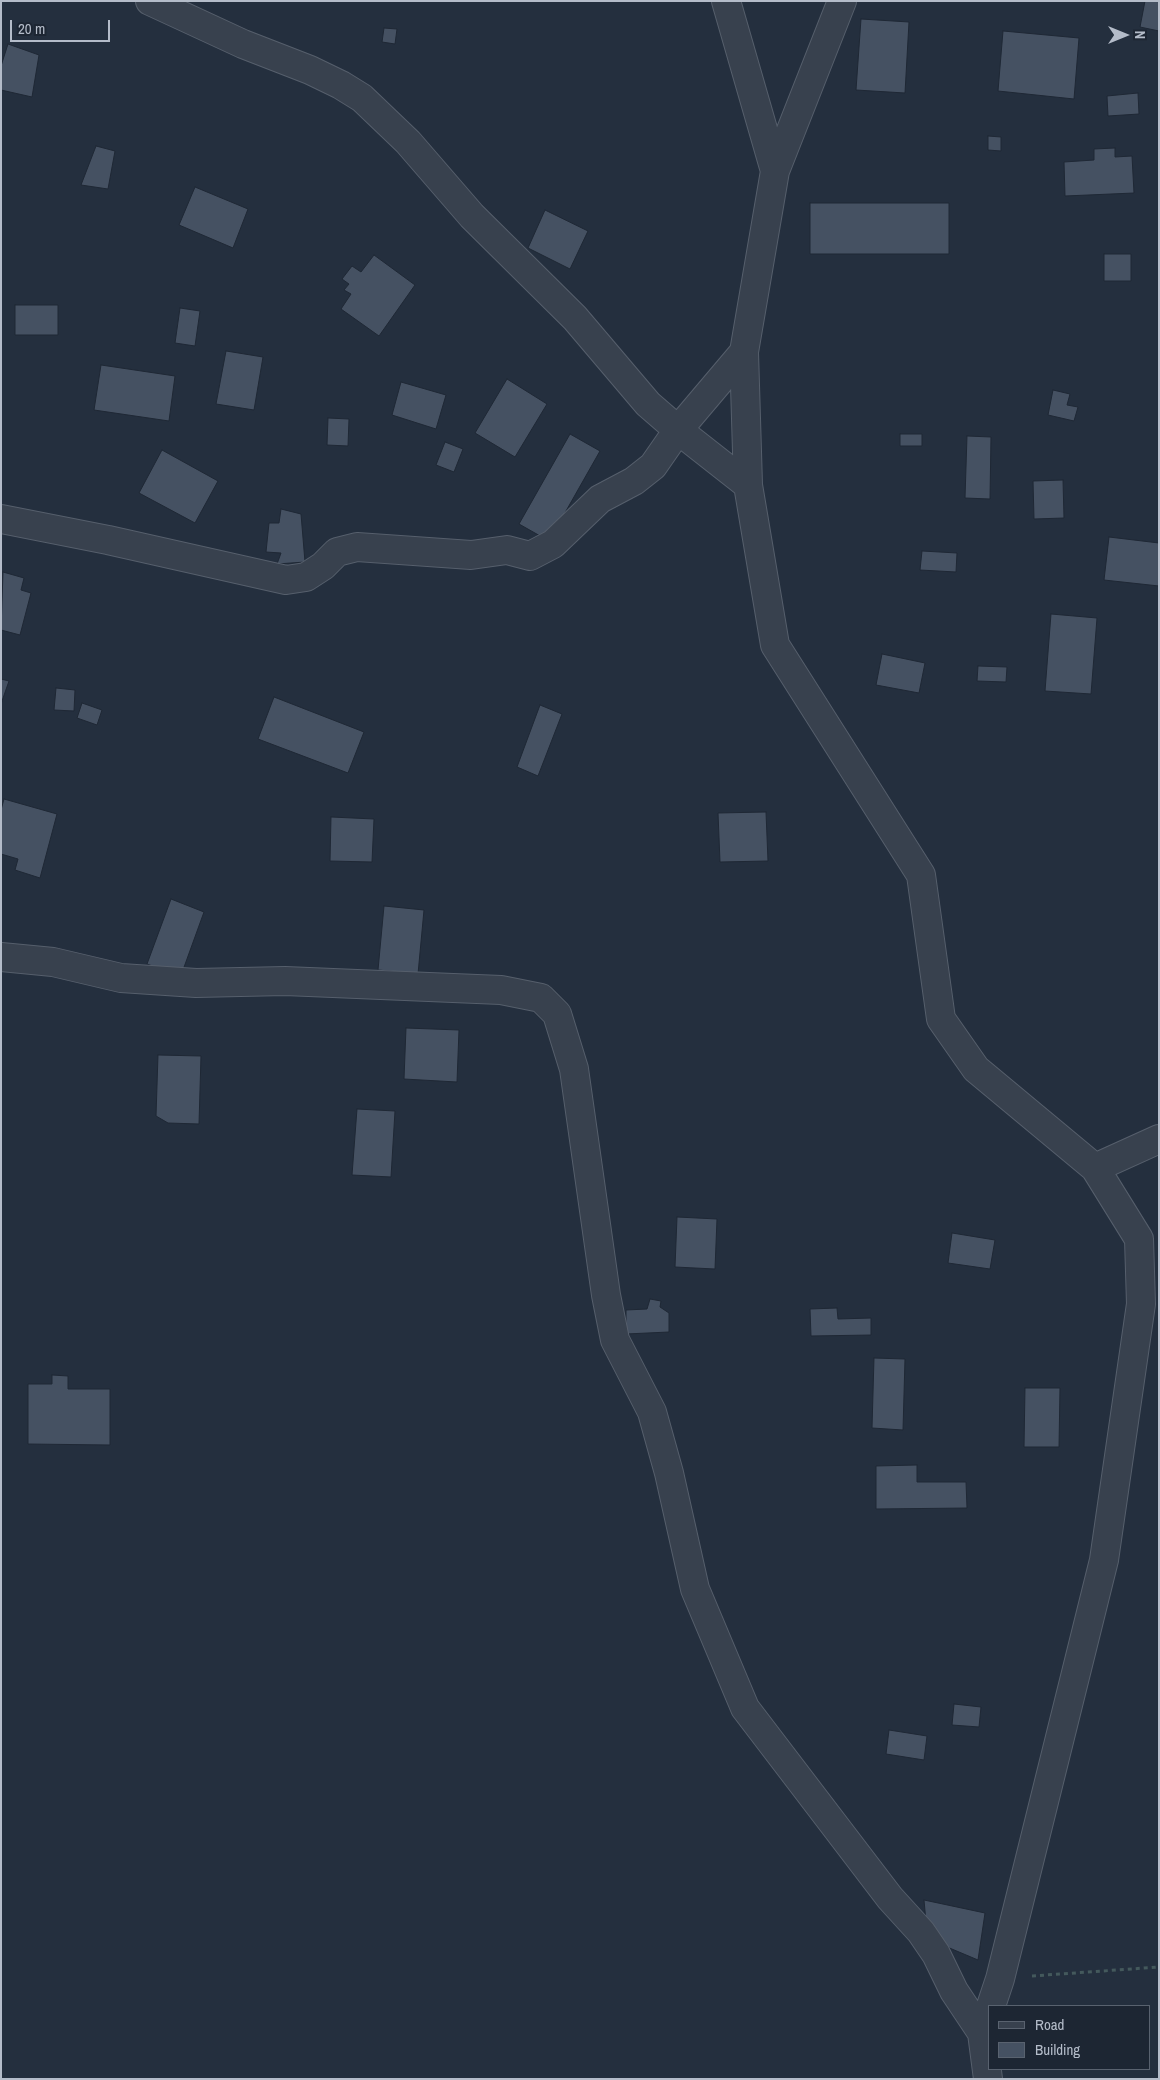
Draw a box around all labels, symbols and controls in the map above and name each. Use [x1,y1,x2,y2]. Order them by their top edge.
scale bar [12,10,112,42]
north arrow [1100,10,1150,60]
text: 20 m [18,18,45,39]
text: N [1131,31,1149,39]
legend [988,2005,1150,2070]
text: Road [1035,2014,1064,2035]
text: Building [1035,2039,1080,2060]

